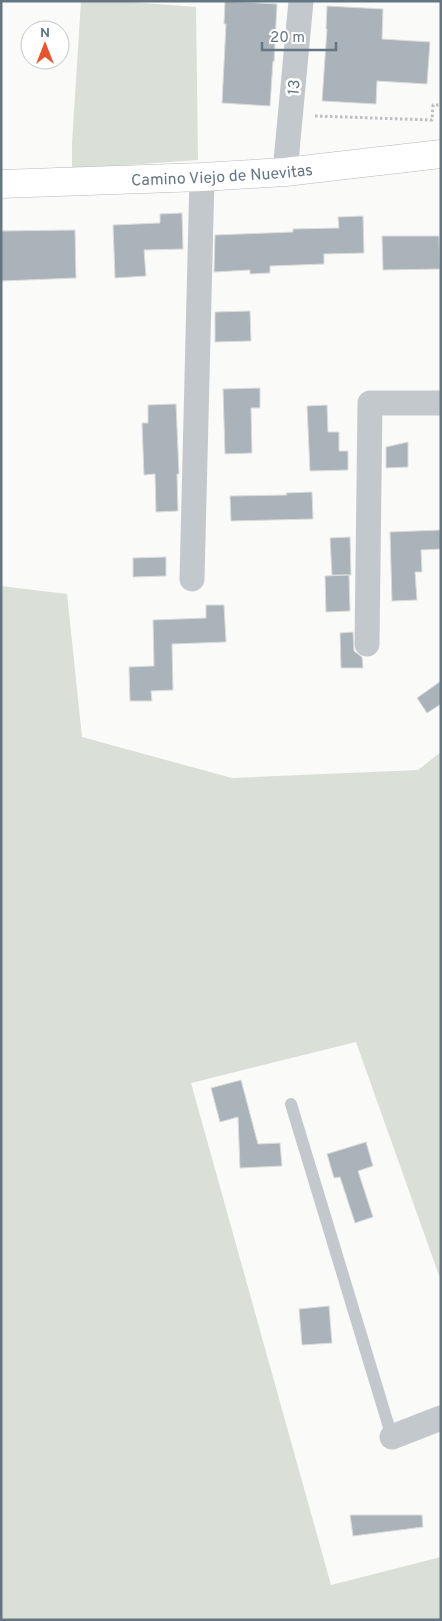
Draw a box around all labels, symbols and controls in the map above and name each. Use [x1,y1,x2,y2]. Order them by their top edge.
north arrow [20,20,70,70]
scale bar [262,20,336,52]
text: N [40,25,50,42]
text: 20 m [270,29,305,48]
street label: 13 [284,78,306,96]
street label: Camino Viejo de Nuevitas [131,161,314,191]

